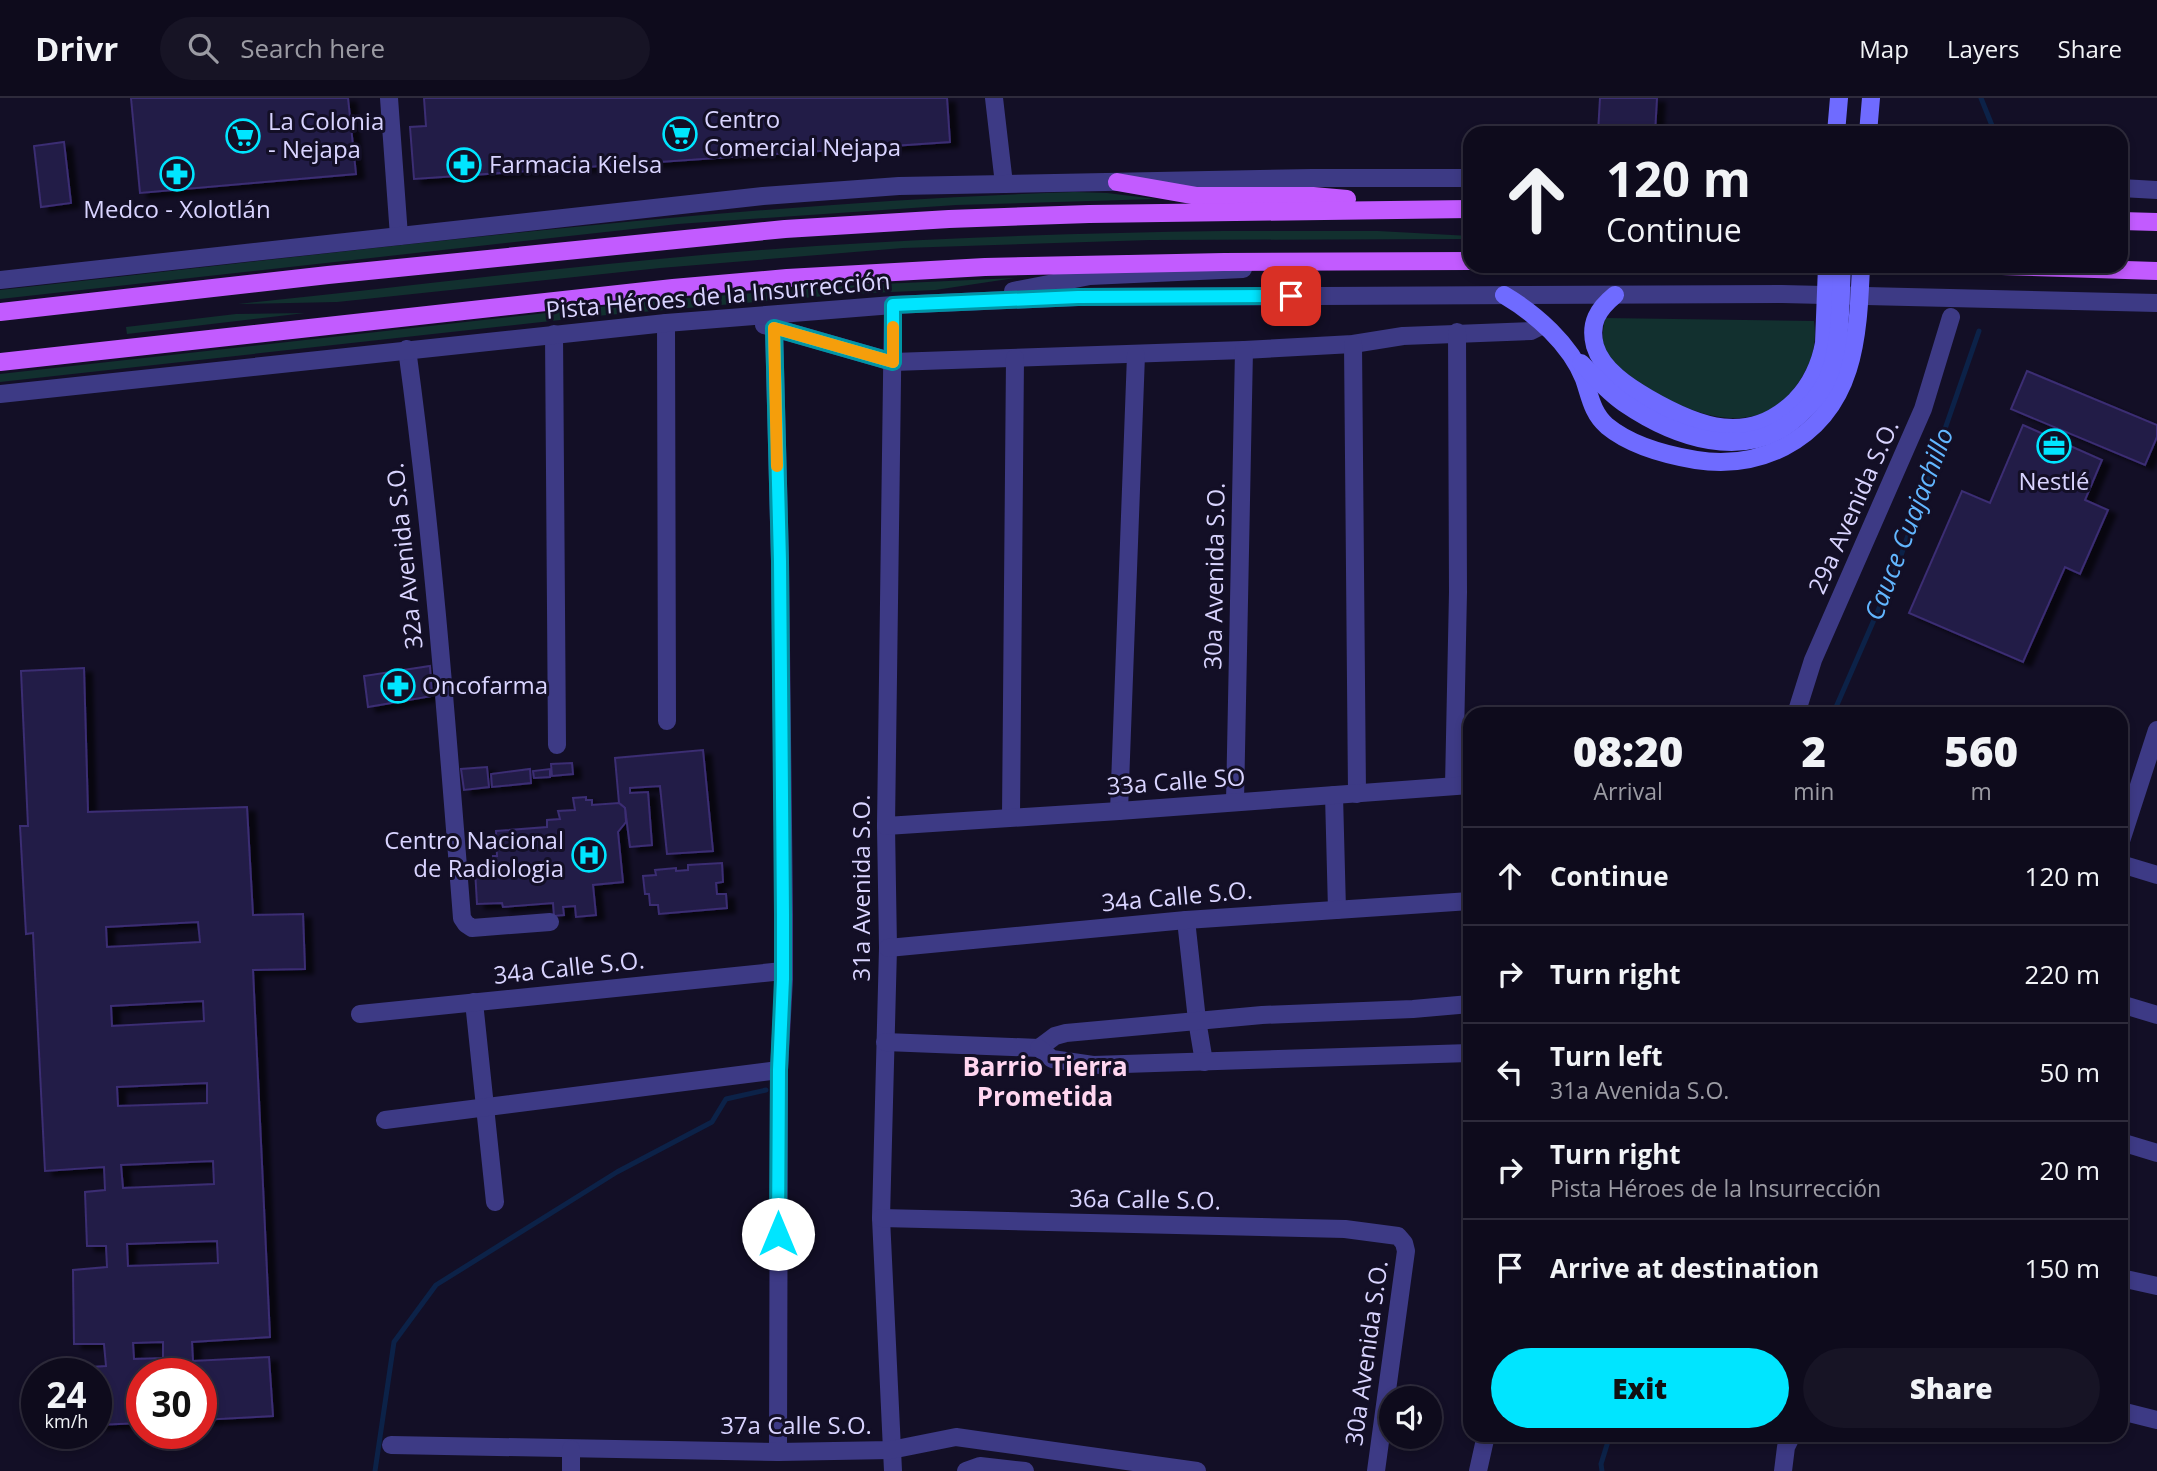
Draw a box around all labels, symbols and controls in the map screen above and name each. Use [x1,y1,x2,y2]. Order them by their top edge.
search box [160,17,650,80]
text: Drivr [35,26,118,71]
icon: search [184,29,222,67]
text: Search here [240,30,385,66]
text: Map [1859,32,1909,65]
text: Layers [1947,32,2020,65]
text: Share [2058,32,2122,65]
place label: Centro Comercial Nejapa [704,102,901,163]
place label: La Colonia - Nejapa [268,104,384,165]
supermarket icon: Centro Comercial Nejapa [661,115,699,153]
supermarket icon: La Colonia - Nejapa [224,117,262,155]
text: 120 m [1606,145,1751,211]
pharmacy icon: Farmacia Kielsa [445,146,483,184]
place label: Farmacia Kielsa [489,147,662,180]
icon: ahead [1491,154,1582,245]
pharmacy icon: Medco - Xolotlán [158,155,196,193]
place label: Medco - Xolotlán [83,192,271,225]
text: Continue [1606,208,1742,251]
street label: Pista Héroes de la Insurrección [544,263,891,326]
pin [1261,266,1321,326]
icon: arrive [1272,277,1310,315]
street label: 29a Avenida S.O. [1800,414,1906,599]
water label: Cauce Cuajachillo [1855,422,1961,625]
office icon: Nestlé [2035,427,2073,465]
street label: 32a Avenida S.O. [377,461,430,651]
place label: Nestlé [2018,464,2090,497]
street label: 30a Avenida S.O. [1195,482,1232,670]
pharmacy icon: Oncofarma [379,667,417,705]
place label: Oncofarma [422,668,548,701]
text: 08:20 [1573,722,1683,779]
text: 2 [1802,722,1826,779]
text: 560 [1944,722,2018,779]
street label: 33a Calle SO [1105,759,1246,802]
text: Arrival [1594,775,1663,807]
text: min [1793,775,1834,807]
text: m [1971,775,1992,807]
street label: 31a Avenida S.O. [844,794,877,982]
place label: Centro Nacional de Radiologia [384,823,564,884]
hospital icon: Centro Nacional de Radiologia [570,836,608,874]
icon: ahead [1491,857,1529,895]
text: Continue [1550,858,1669,894]
text: 120 m [2025,858,2100,894]
street label: 34a Calle S.O. [1100,872,1254,919]
street label: 34a Calle S.O. [492,942,646,991]
icon: right [1491,955,1529,993]
text: Turn right [1550,956,1681,992]
text: 220 m [2025,956,2100,992]
text: Turn left [1550,1038,1662,1074]
district label: Barrio Tierra Prometida [962,1048,1128,1114]
icon: left [1491,1053,1529,1091]
text: 50 m [2039,1054,2100,1090]
text: 31a Avenida S.O. [1550,1074,1729,1106]
text: Turn right [1550,1136,1681,1172]
icon: right [1491,1151,1529,1189]
text: 20 m [2039,1152,2100,1188]
text: Pista Héroes de la Insurrección [1550,1172,1881,1204]
street label: 36a Calle S.O. [1069,1181,1221,1216]
position arrow [741,1197,815,1271]
icon: arrive [1491,1249,1529,1287]
text: Arrive at destination [1550,1250,1819,1286]
text: 150 m [2025,1250,2100,1286]
street label: 30a Avenida S.O. [1336,1258,1395,1448]
button: Exit [1491,1348,1789,1428]
button: Share [1803,1348,2100,1428]
speed limit sign: 30 [126,1358,217,1449]
text: 24 [46,1371,87,1418]
map controls [1379,1386,1442,1449]
button: sound [1379,1386,1442,1449]
street label: 37a Calle S.O. [720,1408,872,1441]
text: km/h [45,1409,88,1433]

